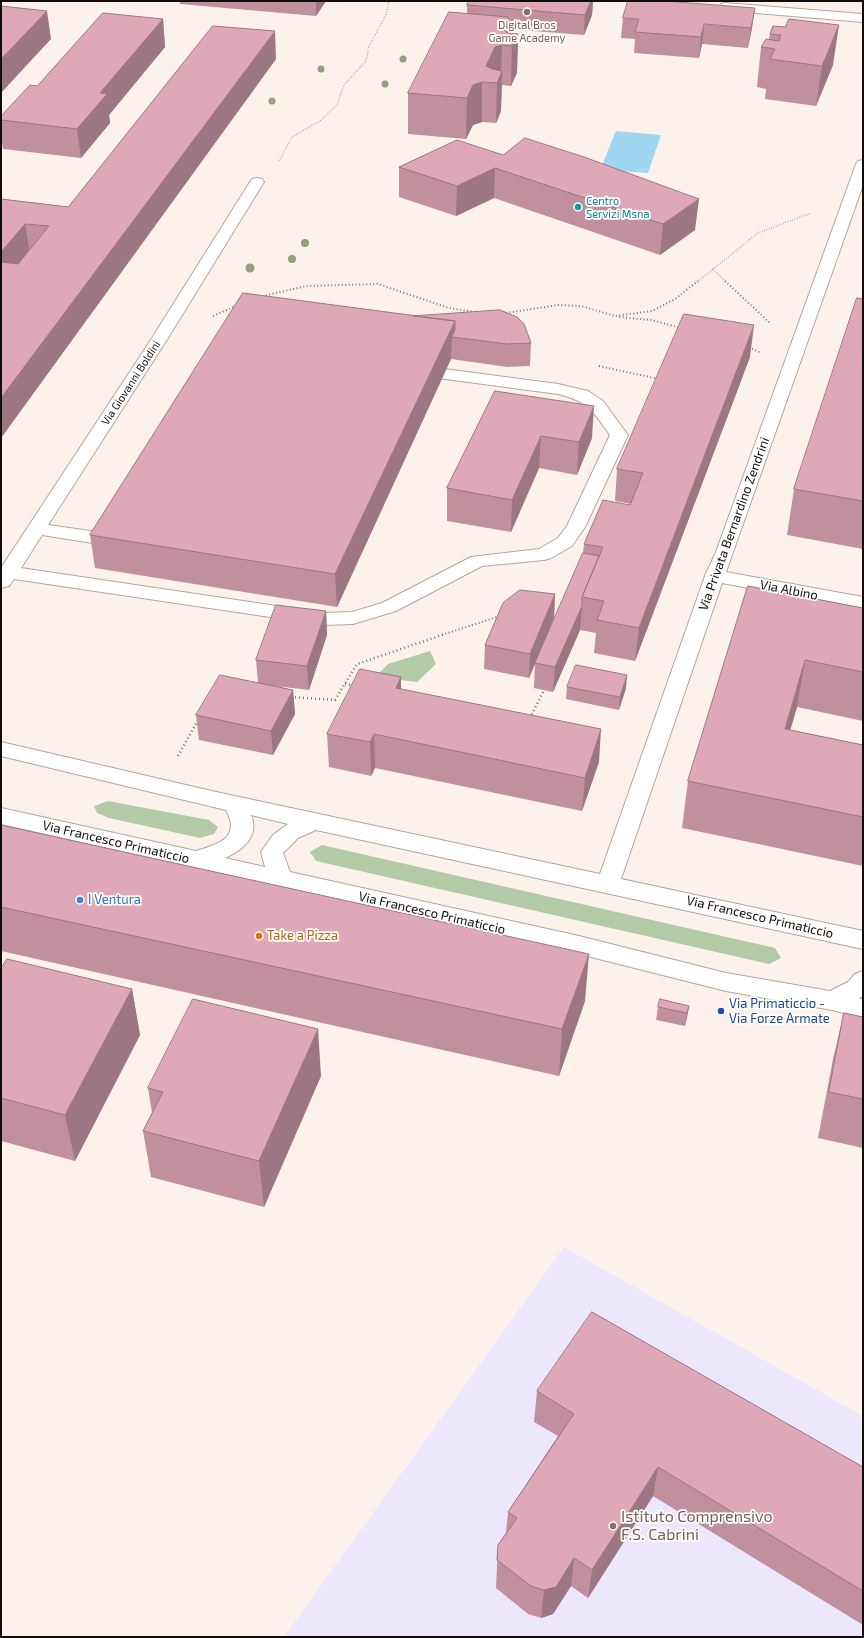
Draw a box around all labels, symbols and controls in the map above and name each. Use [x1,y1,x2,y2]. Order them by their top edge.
marker: Digital Bros Game Academy [522,7,532,17]
place label: Digital Bros Game Academy [489,18,565,44]
place label: Centro Servizi Msna [586,194,650,220]
marker: Centro Servizi Msna [573,202,583,212]
street label: Via Giovanni Boldini [99,338,163,428]
street label: Via Privata Bernardino Zendrini [695,435,773,613]
street label: Via Albino [759,577,819,603]
street label: Via Francesco Primaticcio [41,817,191,867]
street label: Via Francesco Primaticcio [357,888,507,938]
place label: I Ventura [88,892,141,908]
street label: Via Francesco Primaticcio [685,892,835,942]
marker: I Ventura [75,895,85,905]
place label: Take a Pizza [267,928,338,944]
marker: Take a Pizza [254,931,264,941]
place label: Via Primaticcio - Via Forze Armate [729,996,830,1027]
marker: Via Primaticcio - Via Forze Armate [716,1006,726,1016]
place label: Istituto Comprensivo F.S. Cabrini [621,1507,773,1545]
marker: Istituto Comprensivo F.S. Cabrini [608,1521,618,1531]

